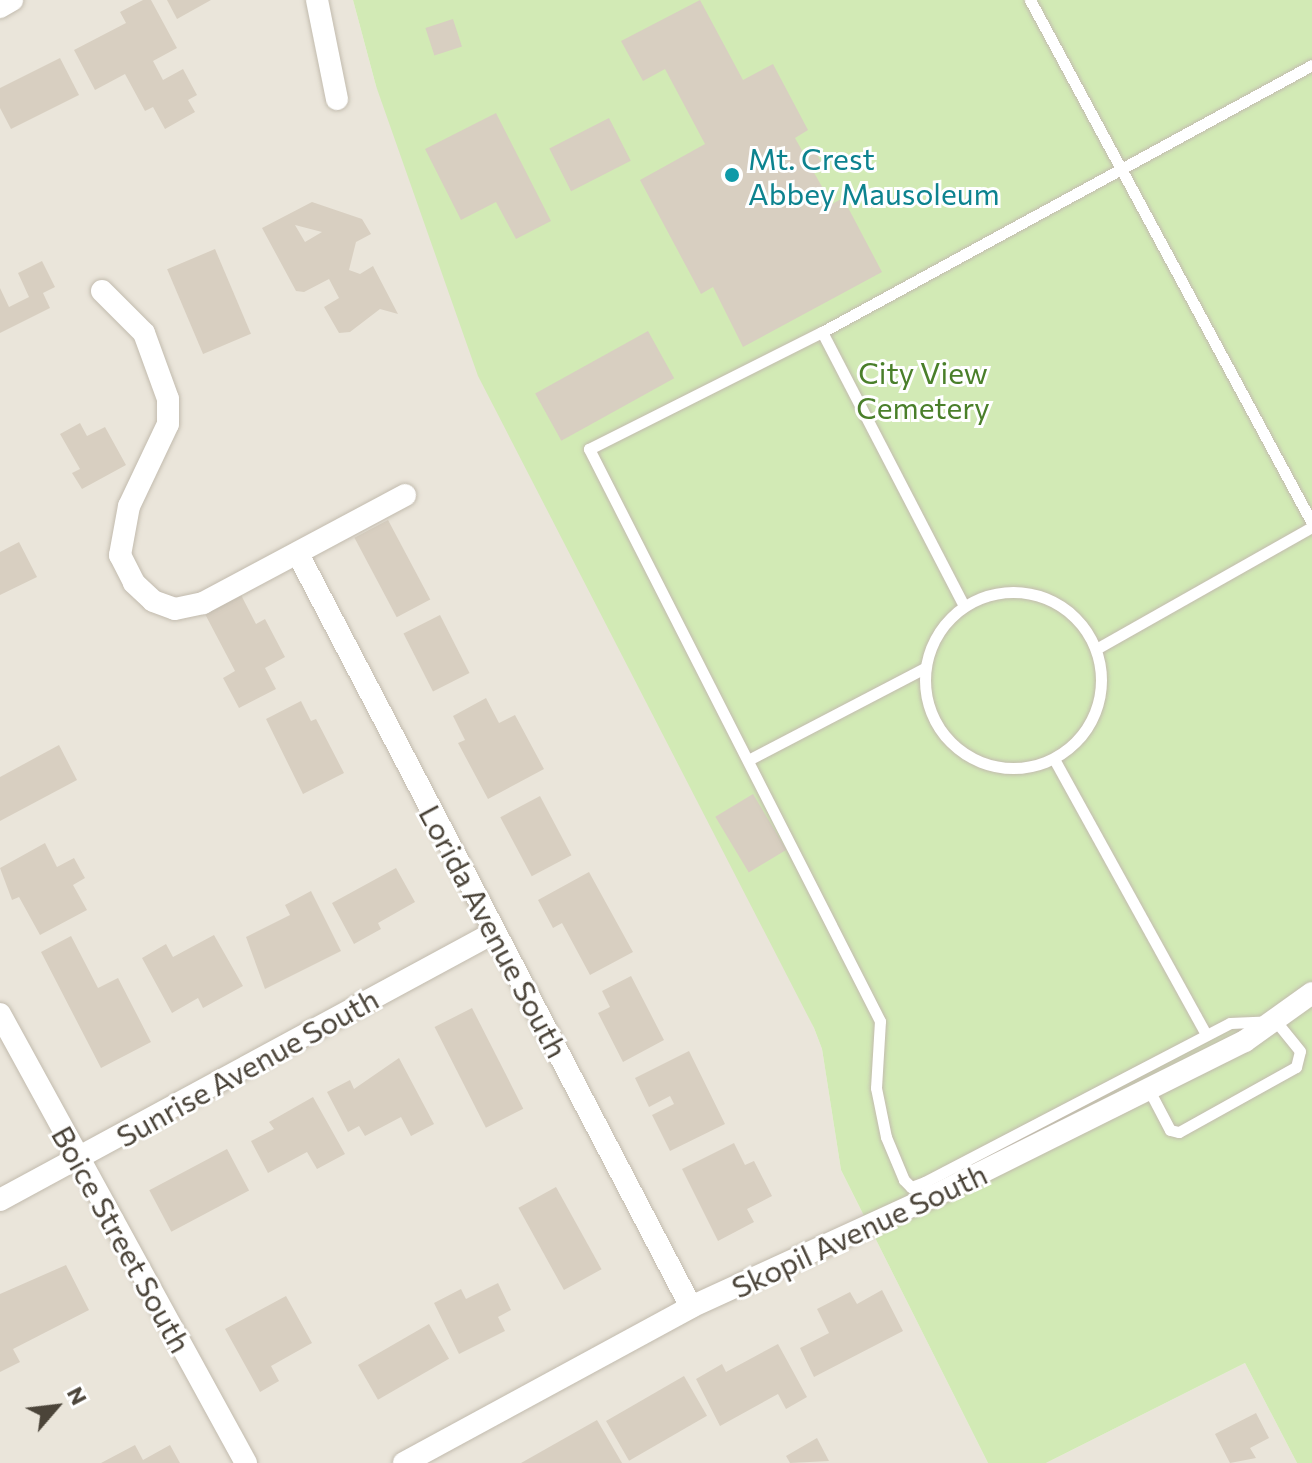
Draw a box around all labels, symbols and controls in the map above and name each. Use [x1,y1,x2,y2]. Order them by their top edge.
place label: Mt. Crest Abbey Mausoleum [748,140,1000,210]
marker: Mt. Crest Abbey Mausoleum [723,166,741,184]
park label: City View Cemetery [856,354,990,424]
street label: Lorida Avenue South [412,798,576,1064]
street label: Sunrise Avenue South [110,980,384,1154]
street label: Boice Street South [45,1119,199,1359]
street label: Skopil Avenue South [726,1155,992,1305]
north arrow [16,1367,96,1447]
text: N [62,1382,93,1409]

